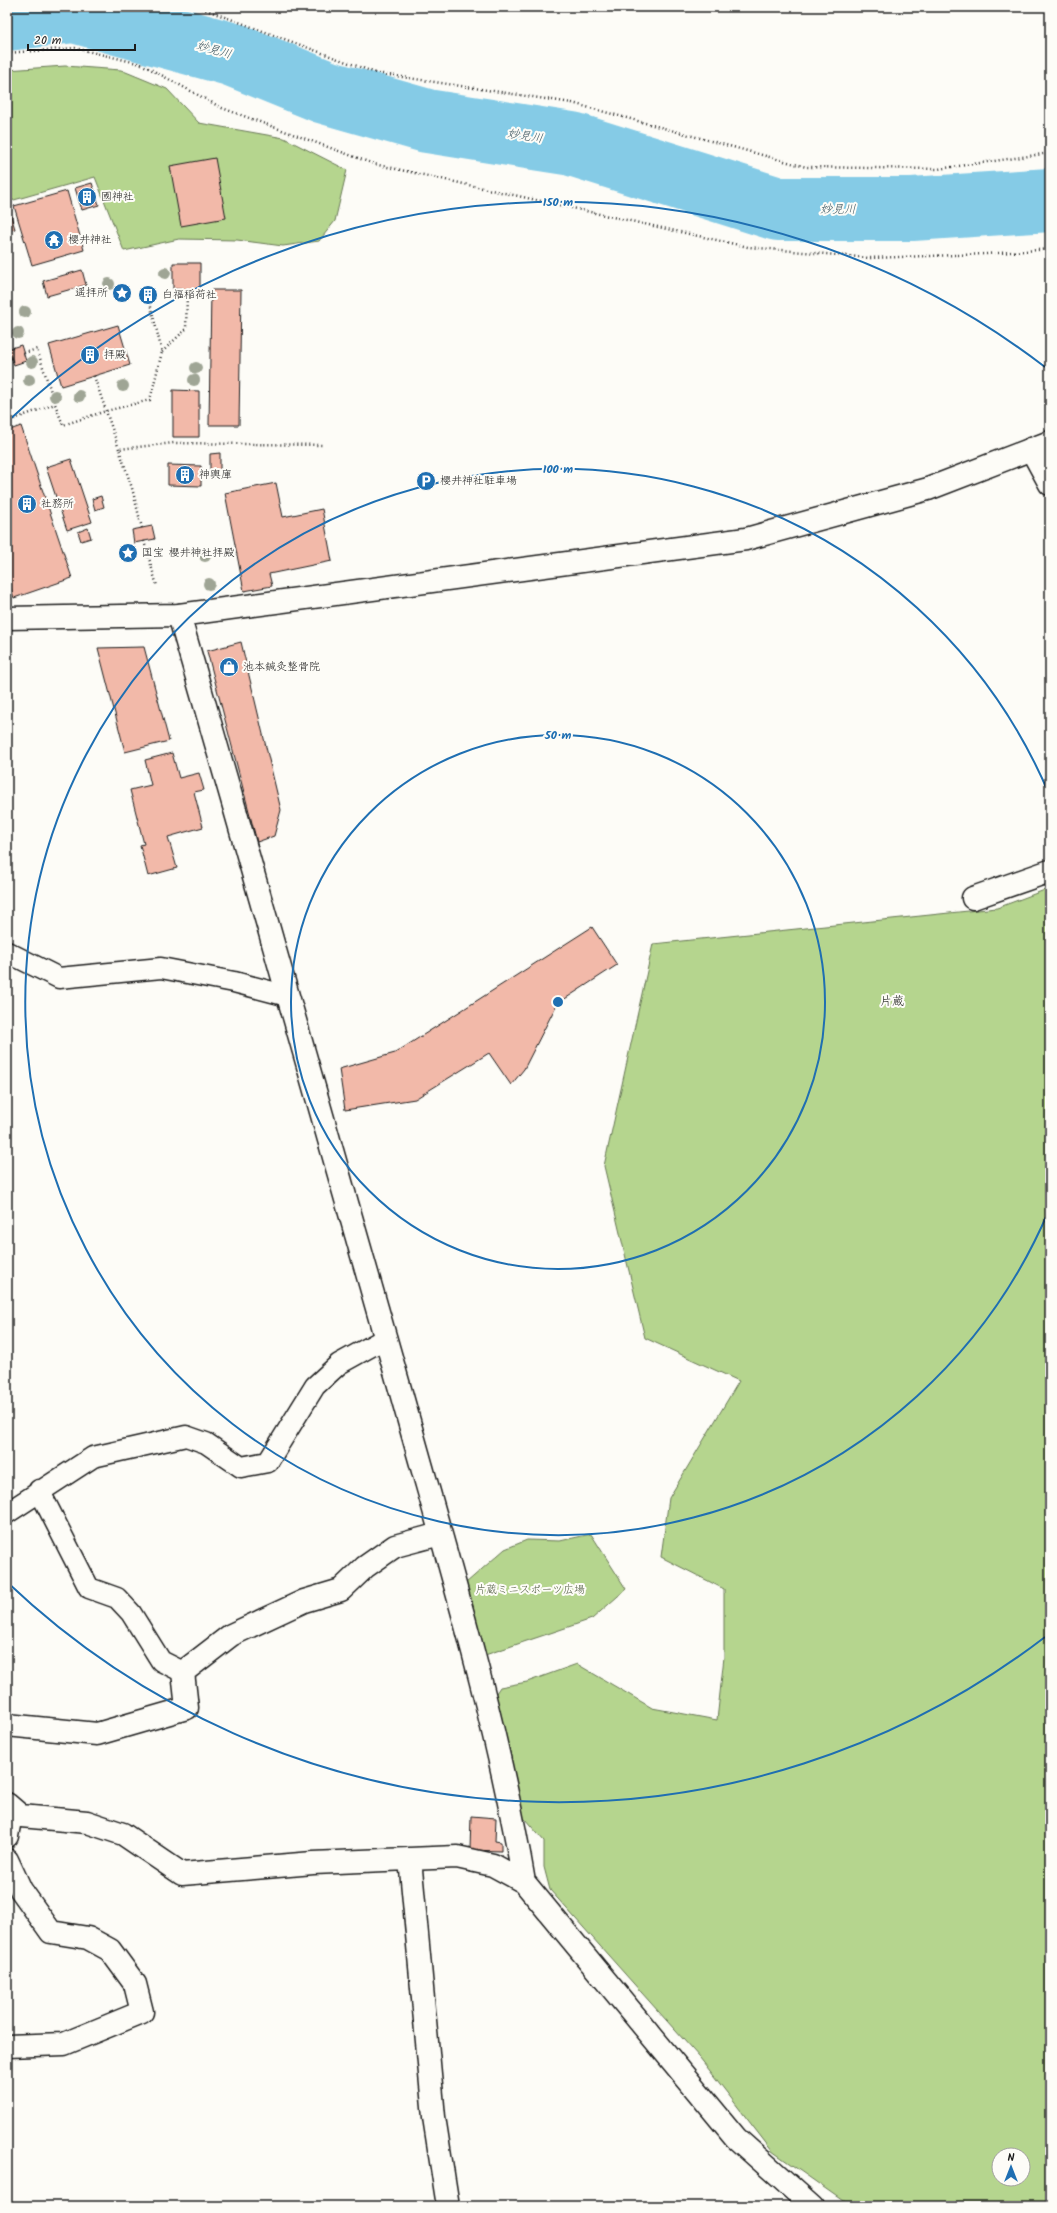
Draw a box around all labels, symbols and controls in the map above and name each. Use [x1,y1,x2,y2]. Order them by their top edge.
scale bar [28,26,135,52]
text: 20 m [34,31,62,50]
water label: 妙見川 [194,36,234,64]
water label: 妙見川 [506,124,544,148]
building icon: 國神社 [76,186,98,208]
place label: 國神社 [101,188,134,206]
text: 150 m [543,193,573,212]
water label: 妙見川 [820,200,856,219]
temple icon: 櫻井神社 [43,229,65,251]
place label: 櫻井神社 [68,231,112,249]
place icon: 遥拝所 [111,282,133,304]
place label: 遥拝所 [75,284,108,302]
building icon: 白福稲荷社 [137,284,159,306]
place label: 白福稲荷社 [162,286,217,304]
building icon: 拝殿 [79,344,101,366]
place label: 拝殿 [104,346,126,364]
text: 100 m [543,460,573,479]
building icon: 神輿庫 [174,464,196,486]
place label: 神輿庫 [199,466,232,484]
parking icon: 櫻井神社駐車場 [415,470,437,492]
place label: 櫻井神社駐車場 [440,472,517,490]
building icon: 社務所 [16,493,38,515]
place label: 社務所 [41,495,74,513]
place icon: 国宝 櫻井神社拝殿 [117,542,139,564]
place label: 国宝 櫻井神社拝殿 [142,544,234,562]
shop icon: 池本鍼灸整骨院 [218,656,240,678]
place label: 池本鍼灸整骨院 [243,658,320,676]
text: 50 m [544,726,572,745]
district label: 片蔵 [880,992,904,1011]
centre of rings [551,995,565,1009]
park label: 片蔵ミニスポーツ広場 [475,1581,585,1599]
north arrow [991,2147,1031,2187]
text: N [1008,2149,1015,2167]

